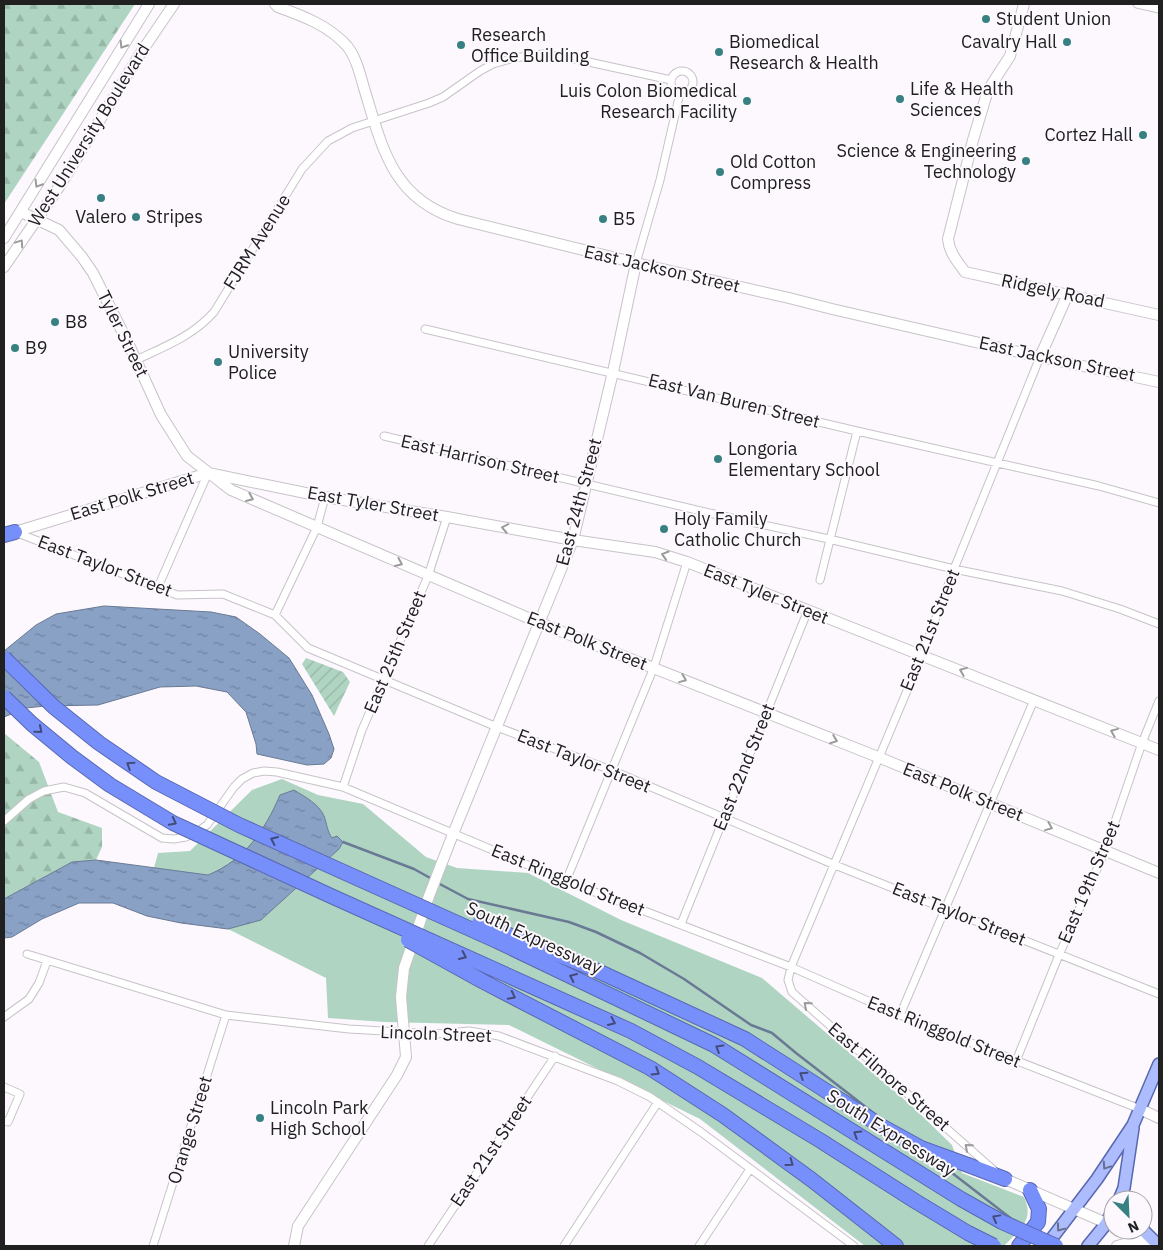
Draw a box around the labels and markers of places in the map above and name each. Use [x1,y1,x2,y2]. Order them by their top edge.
place label: Student Union [996,7,1111,30]
marker: Student Union [980,13,992,25]
place label: Research Office Building [471,23,589,67]
place label: Biomedical Research & Health [729,30,879,74]
place label: Cavalry Hall [961,30,1057,53]
marker: Cavalry Hall [1061,36,1073,48]
marker: Research Office Building [455,39,467,51]
marker: Biomedical Research & Health [713,46,725,58]
place label: Life & Health Sciences [910,77,1014,121]
place label: Luis Colon Biomedical Research Facility [559,79,737,123]
marker: Life & Health Sciences [894,93,906,105]
marker: Luis Colon Biomedical Research Facility [741,95,753,107]
place label: Cortez Hall [1044,123,1133,146]
marker: Cortez Hall [1137,129,1149,141]
place label: Science & Engineering Technology [837,139,1016,183]
place label: Old Cotton Compress [730,150,816,194]
marker: Science & Engineering Technology [1020,155,1032,167]
marker: Old Cotton Compress [714,166,726,178]
marker: Valero [95,192,107,204]
place label: Valero [75,205,127,228]
place label: Stripes [146,205,203,228]
place label: B5 [613,207,636,230]
marker: Stripes [130,211,142,223]
marker: B5 [597,213,609,225]
place label: B8 [65,310,88,333]
marker: B8 [49,316,61,328]
place label: B9 [25,336,48,359]
place label: University Police [228,340,309,384]
marker: B9 [9,342,21,354]
marker: University Police [212,356,224,368]
place label: Longoria Elementary School [728,437,880,481]
marker: Longoria Elementary School [712,453,724,465]
place label: Holy Family Catholic Church [674,507,802,551]
marker: Holy Family Catholic Church [658,523,670,535]
place label: Lincoln Park High School [270,1096,369,1140]
marker: Lincoln Park High School [254,1112,266,1124]

